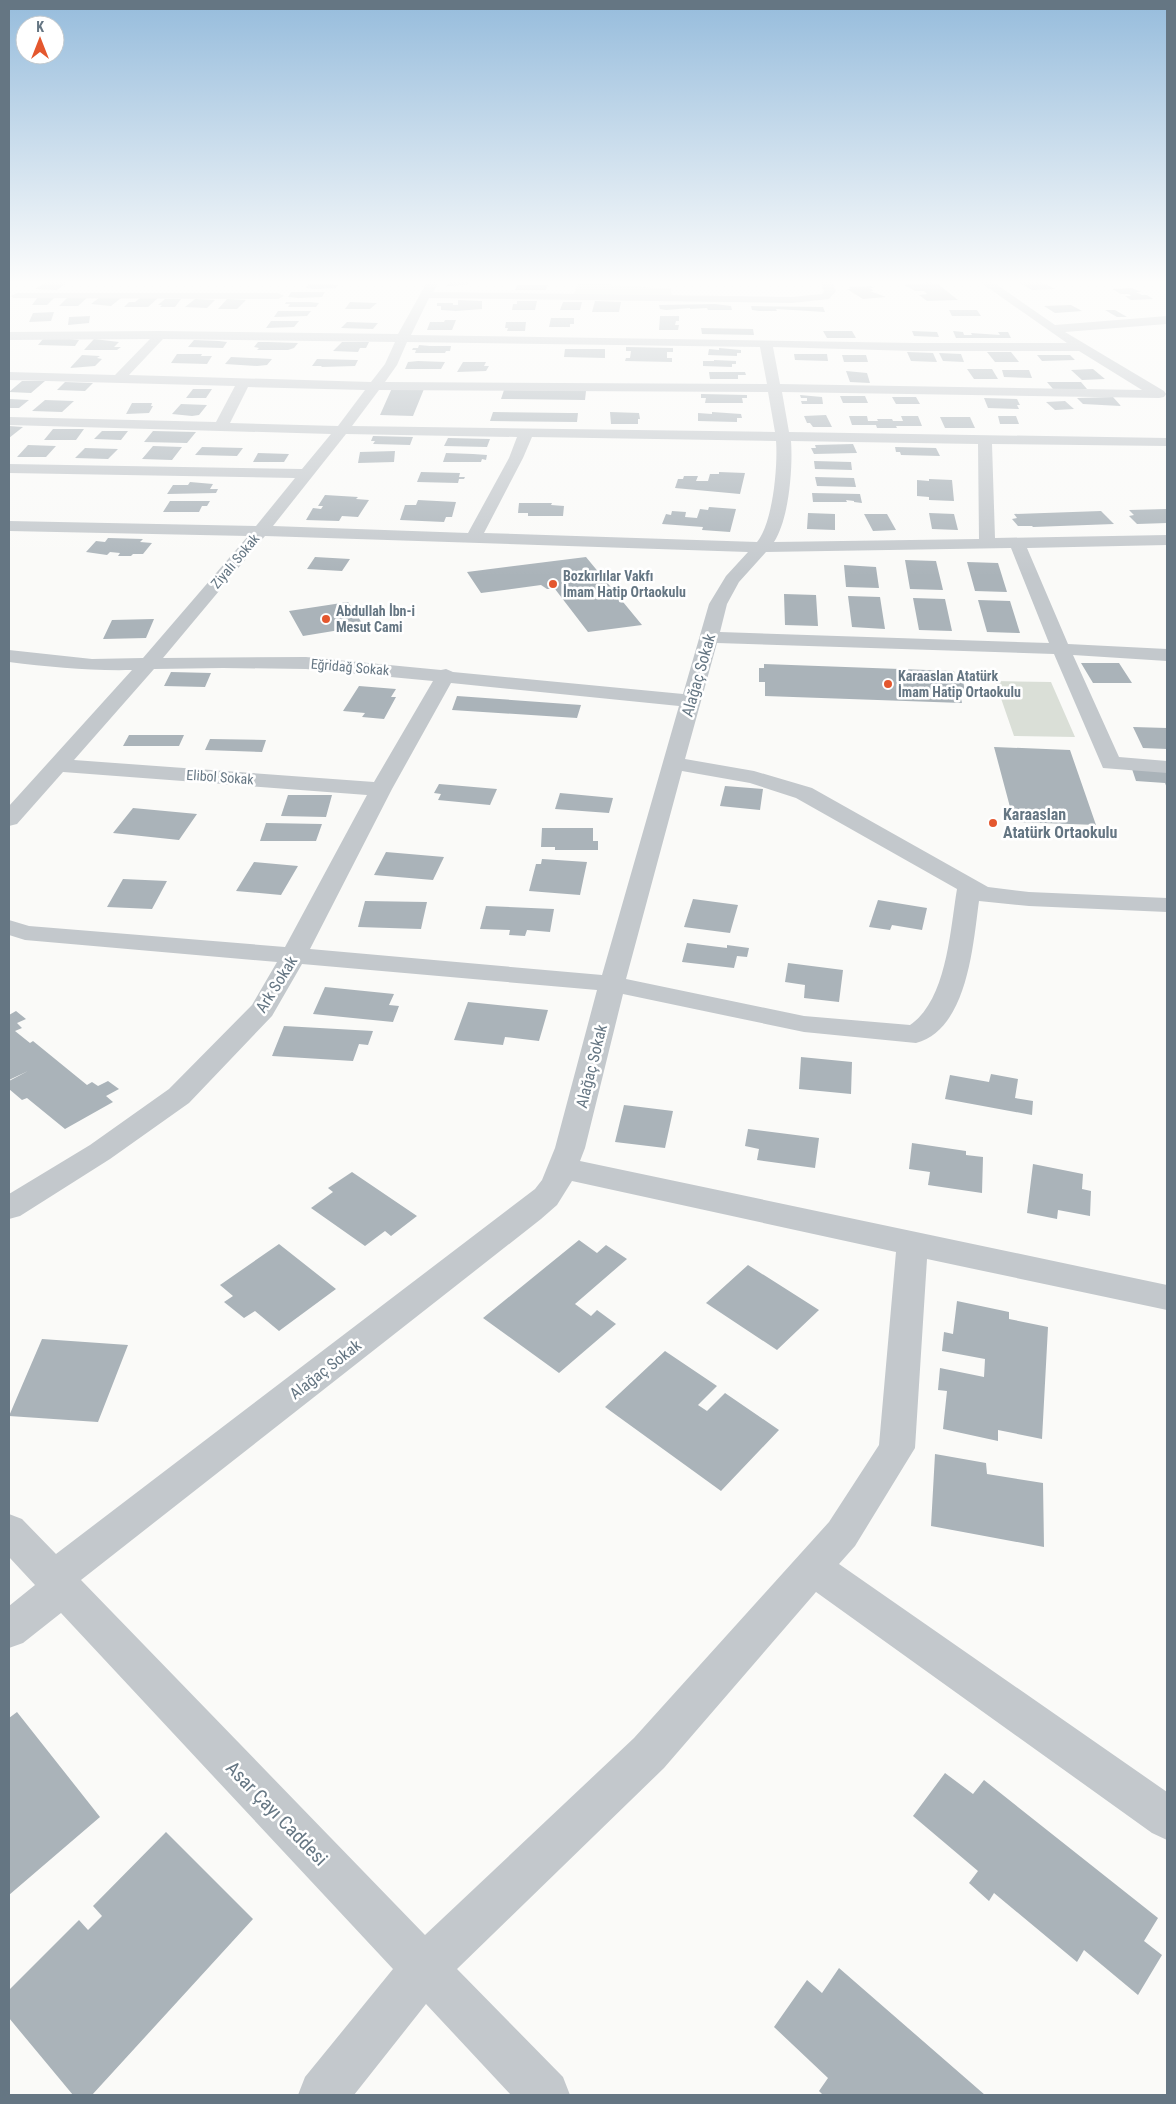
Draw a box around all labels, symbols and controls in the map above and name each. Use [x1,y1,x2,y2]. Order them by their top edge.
north arrow [15,15,65,65]
text: K [36,19,44,35]
street label: Ziyalı Sokak [208,530,263,592]
place label: Bozkırlılar Vakfı İmam Hatip Ortaokulu [563,568,686,600]
marker: Bozkırlılar Vakfı İmam Hatip Ortaokulu [547,578,559,590]
place label: Abdullah İbn-i Mesut Cami [336,603,415,635]
marker: Abdullah İbn-i Mesut Cami [320,613,332,625]
street label: Alağaç Sokak [678,631,720,719]
street label: Eğridağ Sokak [310,656,391,678]
place label: Karaaslan Atatürk İmam Hatip Ortaokulu [898,668,1021,700]
marker: Karaaslan Atatürk İmam Hatip Ortaokulu [882,678,894,690]
street label: Elibol Sokak [186,767,255,787]
place label: Karaaslan Atatürk Ortaokulu [1003,805,1118,842]
marker: Karaaslan Atatürk Ortaokulu [987,817,999,829]
street label: Ark Sokak [252,952,302,1016]
street label: Alağaç Sokak [572,1022,611,1110]
street label: Alağaç Sokak [286,1335,366,1403]
street label: Asar Çayı Caddesi [221,1756,332,1870]

